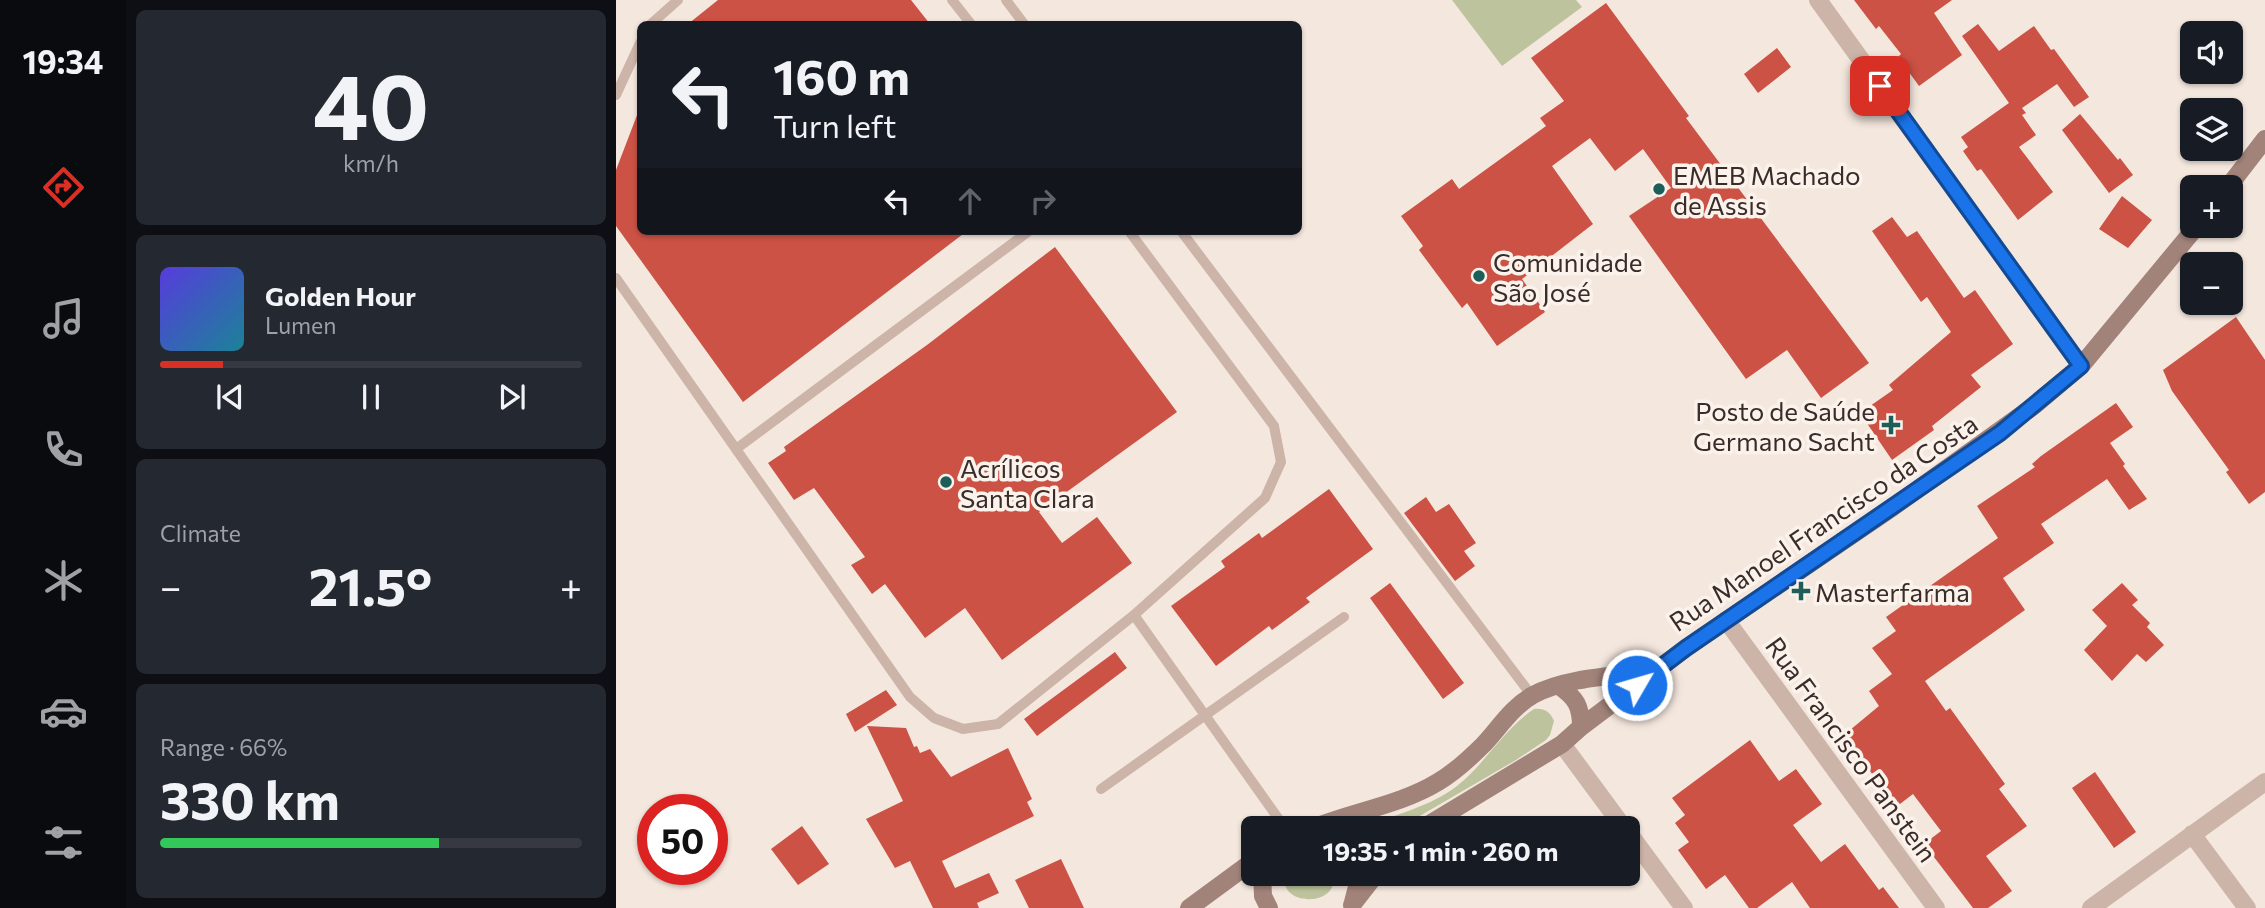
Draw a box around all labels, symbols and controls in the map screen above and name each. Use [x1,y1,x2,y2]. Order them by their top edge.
map controls [2180,21,2243,315]
button: sound [2180,21,2243,84]
text: 19:34 [23,41,103,81]
text: 160 m [773,45,910,105]
text: 40 [313,47,429,159]
icon: left [658,49,749,140]
pin [1850,56,1910,116]
icon: arrive [1861,67,1899,105]
button: layers [2180,98,2243,161]
text: Turn left [773,105,897,145]
text: km/h [343,149,399,177]
place label: EMEB Machado de Assis [1673,159,1861,220]
icon: directions [39,163,88,212]
button: + [2180,175,2243,238]
marker: EMEB Machado de Assis [1651,181,1667,197]
icon: left [878,182,916,220]
icon: ahead [951,182,989,220]
icon: right [1024,182,1062,220]
place label: Comunidade São José [1493,246,1642,307]
button: − [2180,252,2243,315]
marker: Comunidade São José [1471,268,1487,284]
text: Golden Hour [265,280,416,311]
icon: music [39,294,88,343]
text: Lumen [265,311,336,339]
icon: previous [211,378,249,416]
icon: pause [352,378,390,416]
icon: next [493,378,531,416]
place label: Posto de Saúde Germano Sacht [1693,395,1875,456]
street label: Rua Manoel Francisco da Costa [1663,407,1983,637]
marker: Posto de Saúde Germano Sacht [1881,415,1901,435]
icon: phone [39,425,88,474]
place label: Acrílicos Santa Clara [960,452,1095,513]
marker: Acrílicos Santa Clara [938,474,954,490]
text: Climate [160,519,241,547]
text: 21.5° [309,553,432,617]
icon: climate [39,556,88,605]
text: − [160,562,182,609]
text: + [560,562,582,609]
place label: Masterfarma [1815,576,1970,607]
marker: Masterfarma [1793,583,1809,599]
street label: Rua Francisco Panstein [1760,630,1944,868]
position arrow [1600,648,1674,722]
icon: car [39,687,88,736]
text: Range · 66% [160,733,287,761]
text: 330 km [160,767,340,831]
speed limit sign: 50 [637,794,728,885]
icon: filters [39,818,88,867]
text: 19:35 · 1 min · 260 m [1323,835,1558,866]

